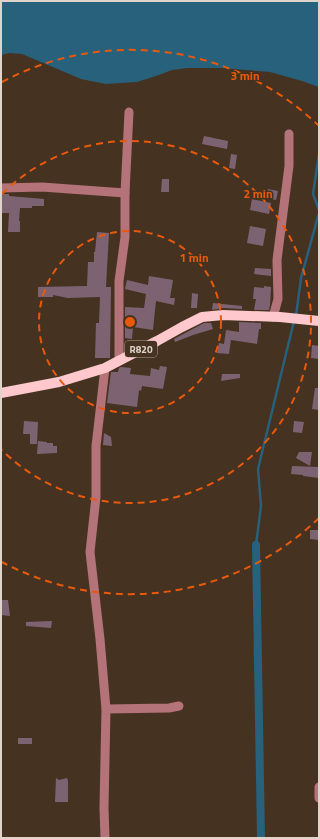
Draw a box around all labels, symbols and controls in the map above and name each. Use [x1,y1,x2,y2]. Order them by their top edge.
text: 3 min [230,66,260,85]
text: 2 min [243,184,273,203]
text: 1 min [179,248,209,267]
centre of rings [123,315,137,329]
road number: R820 [125,341,157,357]

